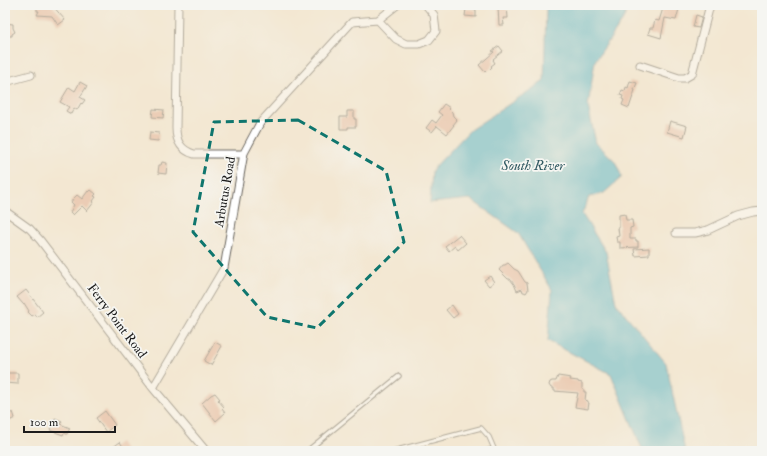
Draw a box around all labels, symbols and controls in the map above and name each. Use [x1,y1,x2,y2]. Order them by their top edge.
street label: Arbutus Road [211,155,239,230]
water label: South River [501,157,565,174]
street label: Ferry Point Road [83,281,151,362]
scale bar [24,408,115,434]
text: 100 m [30,415,59,430]

